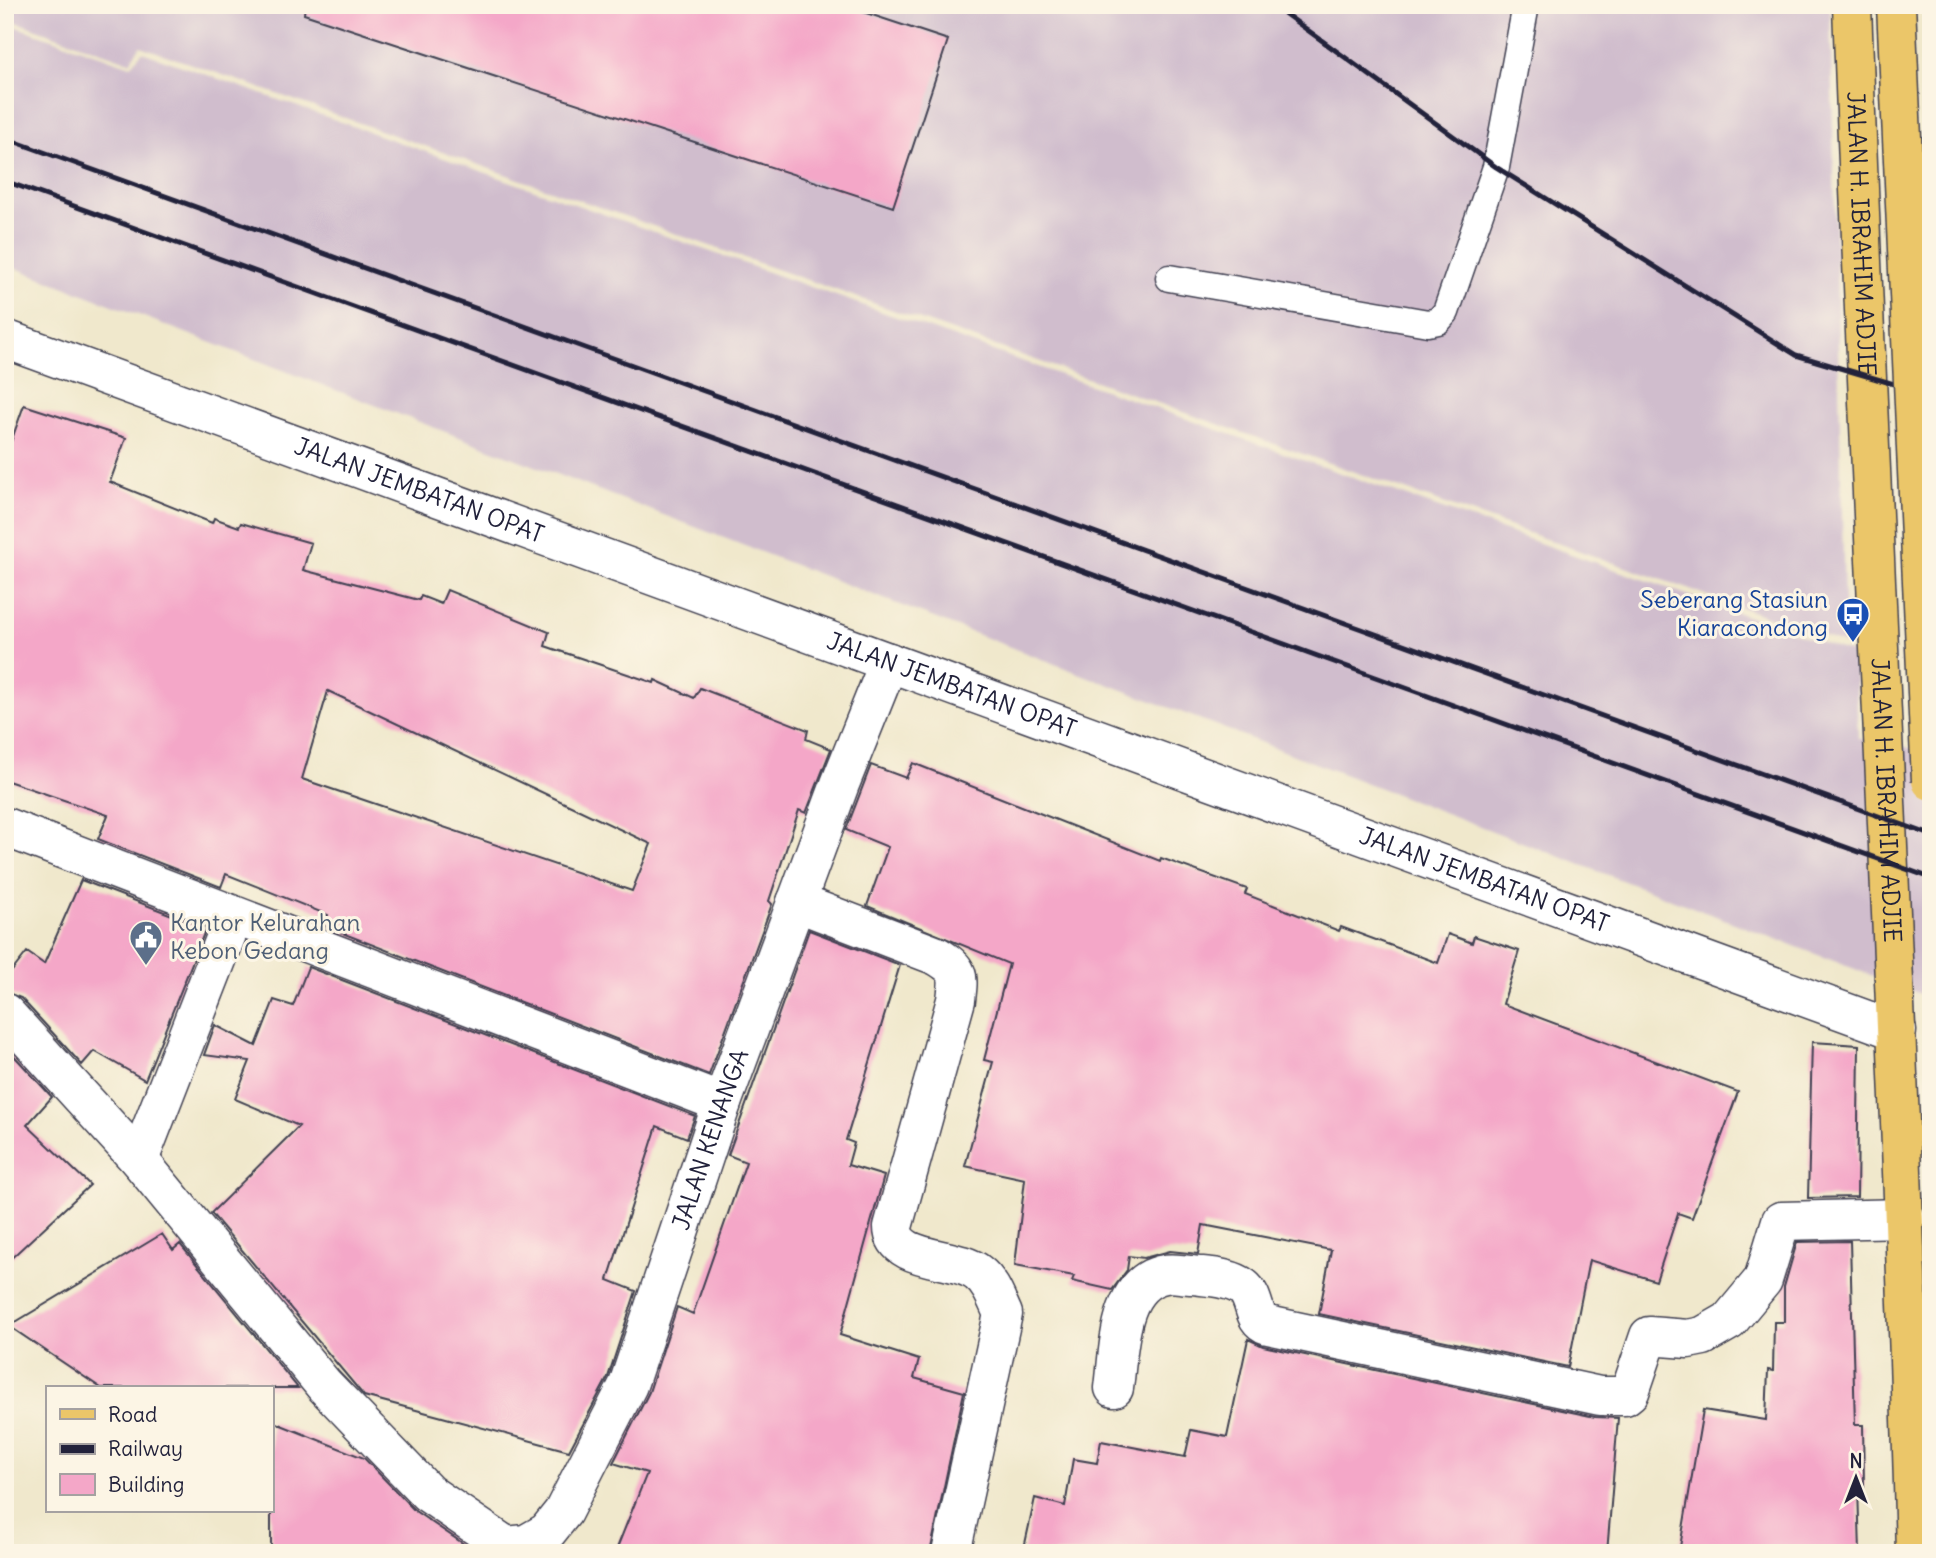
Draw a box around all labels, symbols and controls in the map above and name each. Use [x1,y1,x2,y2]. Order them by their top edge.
street label: JALAN H. IBRAHIM ADJIE [1841,91,1883,377]
street label: JALAN JEMBATAN OPAT [291,430,548,549]
place label: Seberang Stasiun Kiaracondong [1640,584,1828,642]
bus stop icon: Seberang Stasiun Kiaracondong [1834,595,1872,644]
street label: JALAN JEMBATAN OPAT [823,625,1081,744]
street label: JALAN H. IBRAHIM ADJIE [1865,657,1908,943]
street label: JALAN JEMBATAN OPAT [1356,820,1613,938]
place label: Kantor Kelurahan Kebon Gedang [170,907,360,965]
public building icon: Kantor Kelurahan Kebon Gedang [127,918,165,967]
street label: JALAN KENANGA [665,1045,755,1233]
legend [46,1386,273,1512]
text: Road [108,1401,157,1428]
text: Railway [108,1435,183,1462]
north arrow [1820,1442,1890,1512]
text: N [1849,1449,1863,1473]
text: Building [108,1471,184,1498]

